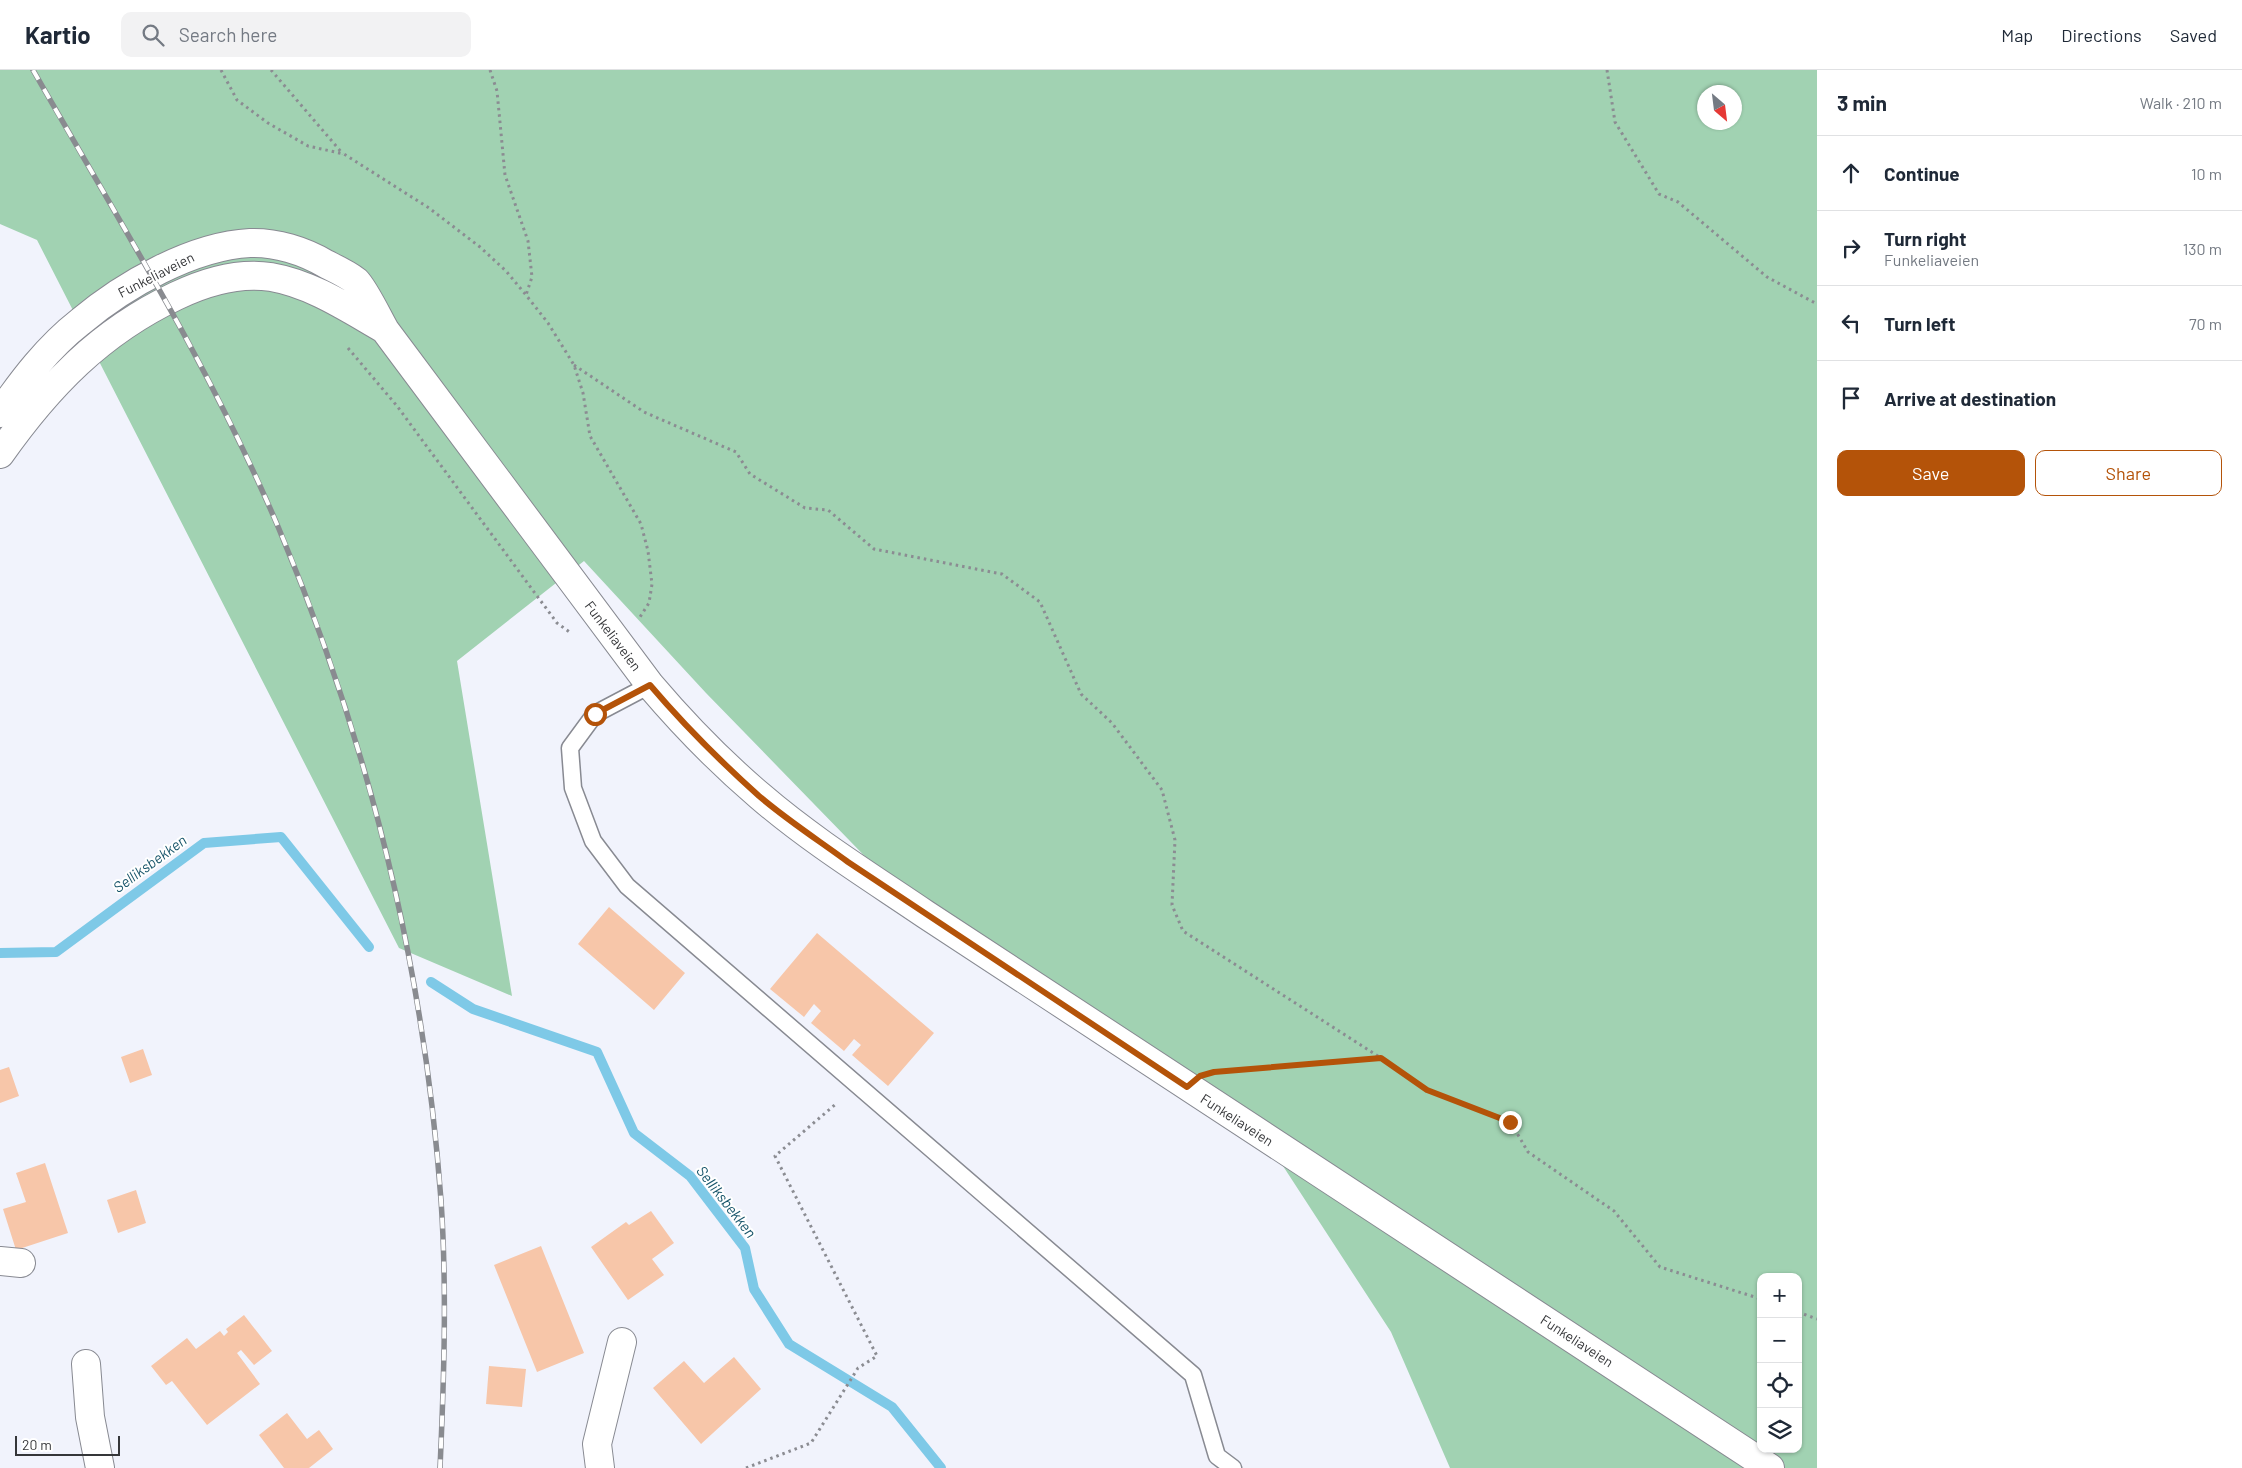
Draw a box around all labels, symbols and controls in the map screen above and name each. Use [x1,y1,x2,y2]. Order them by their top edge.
search box [121,12,471,57]
text: Kartio [25,20,91,49]
icon: search [139,21,167,49]
text: Search here [179,23,277,46]
text: Map [2001,24,2033,46]
text: Directions [2061,24,2142,46]
text: Saved [2170,24,2217,46]
north arrow [1697,85,1742,130]
text: 3 min [1837,90,1887,115]
text: Walk · 210 m [2140,93,2222,112]
icon: ahead [1837,159,1865,187]
text: Continue [1884,162,1960,185]
text: 10 m [2191,164,2222,183]
text: Turn right [1884,227,1966,250]
icon: right [1837,234,1865,262]
text: 130 m [2183,239,2222,258]
street label: Funkeliaveien [115,248,197,301]
text: Funkeliaveien [1884,250,1979,269]
icon: left [1837,309,1865,337]
text: Turn left [1884,312,1955,335]
text: 70 m [2189,314,2222,333]
icon: arrive [1837,384,1865,412]
text: Arrive at destination [1884,387,2056,410]
button: Save [1837,450,2025,496]
button: Share [2035,450,2222,496]
street label: Funkeliaveien [582,597,645,674]
route start [584,703,607,726]
water label: Selliksbekken [109,830,190,896]
street label: Funkeliaveien [1198,1090,1277,1149]
route end [1499,1111,1522,1134]
water label: Selliksbekken [693,1162,761,1241]
map controls [1757,1273,1802,1453]
button: + [1757,1273,1802,1318]
street label: Funkeliaveien [1538,1311,1617,1370]
button: − [1757,1318,1802,1363]
button: locate [1757,1363,1802,1408]
button: layers [1757,1408,1802,1453]
scale bar [15,1433,120,1456]
text: 20 m [22,1436,52,1453]

